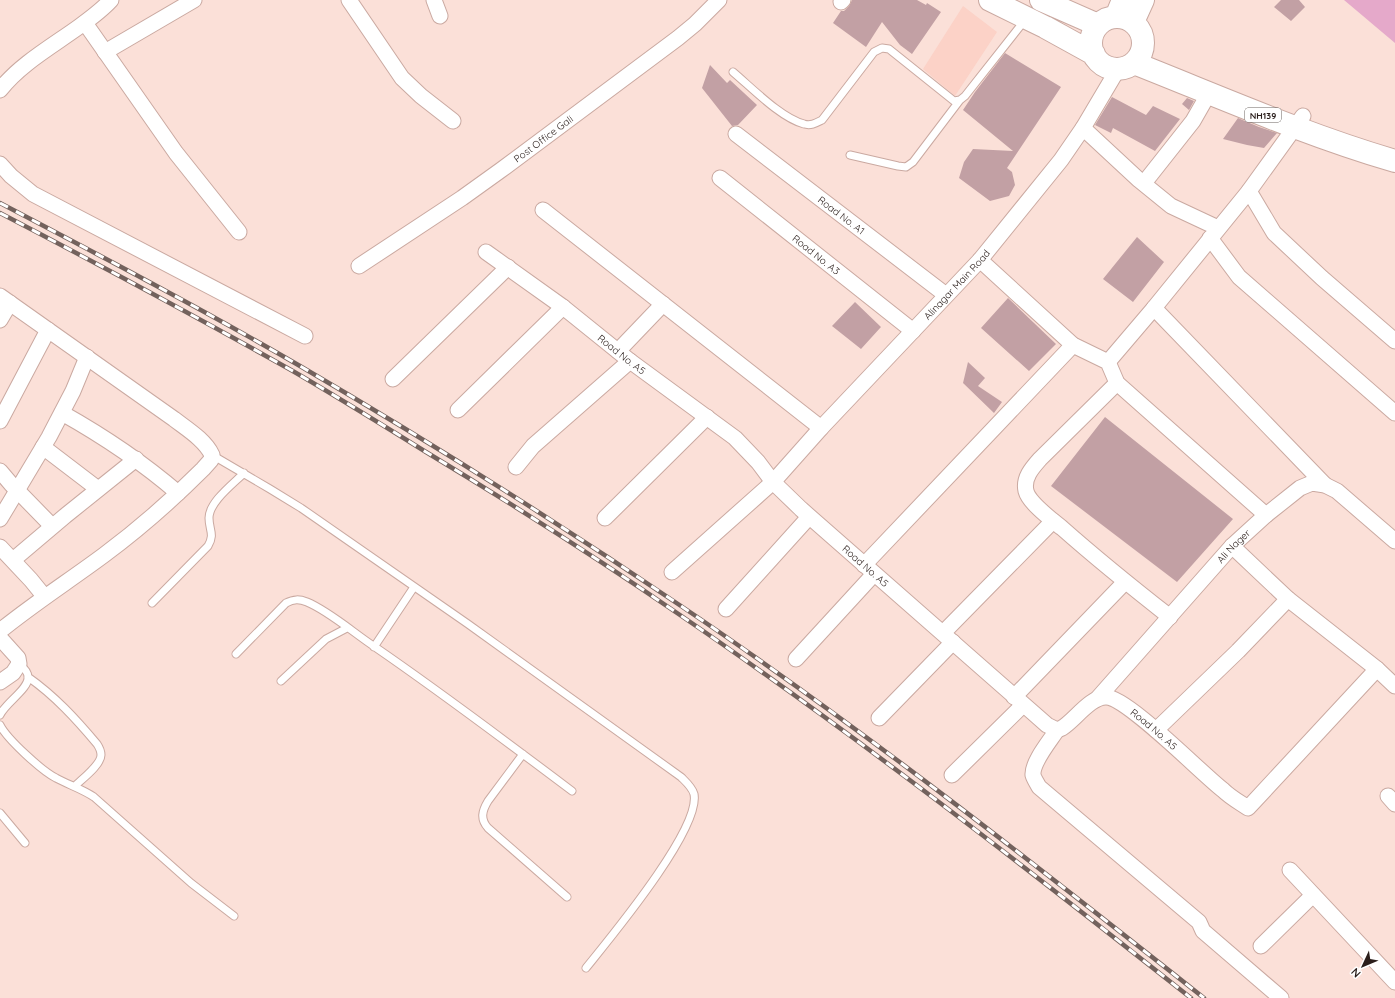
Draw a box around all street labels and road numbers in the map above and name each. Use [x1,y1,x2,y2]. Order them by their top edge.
road number: NH139 [1245,108,1281,122]
street label: Post Office Gali [511,112,575,165]
street label: Road No. A1 [816,193,868,237]
street label: Road No. A3 [790,232,843,277]
street label: Alinagar Main Road [921,247,993,322]
street label: Road No. A5 [595,331,648,377]
street label: Ali Nager [1214,526,1253,566]
street label: Road No. A5 [840,542,891,590]
street label: Road No. A5 [1128,705,1180,752]

